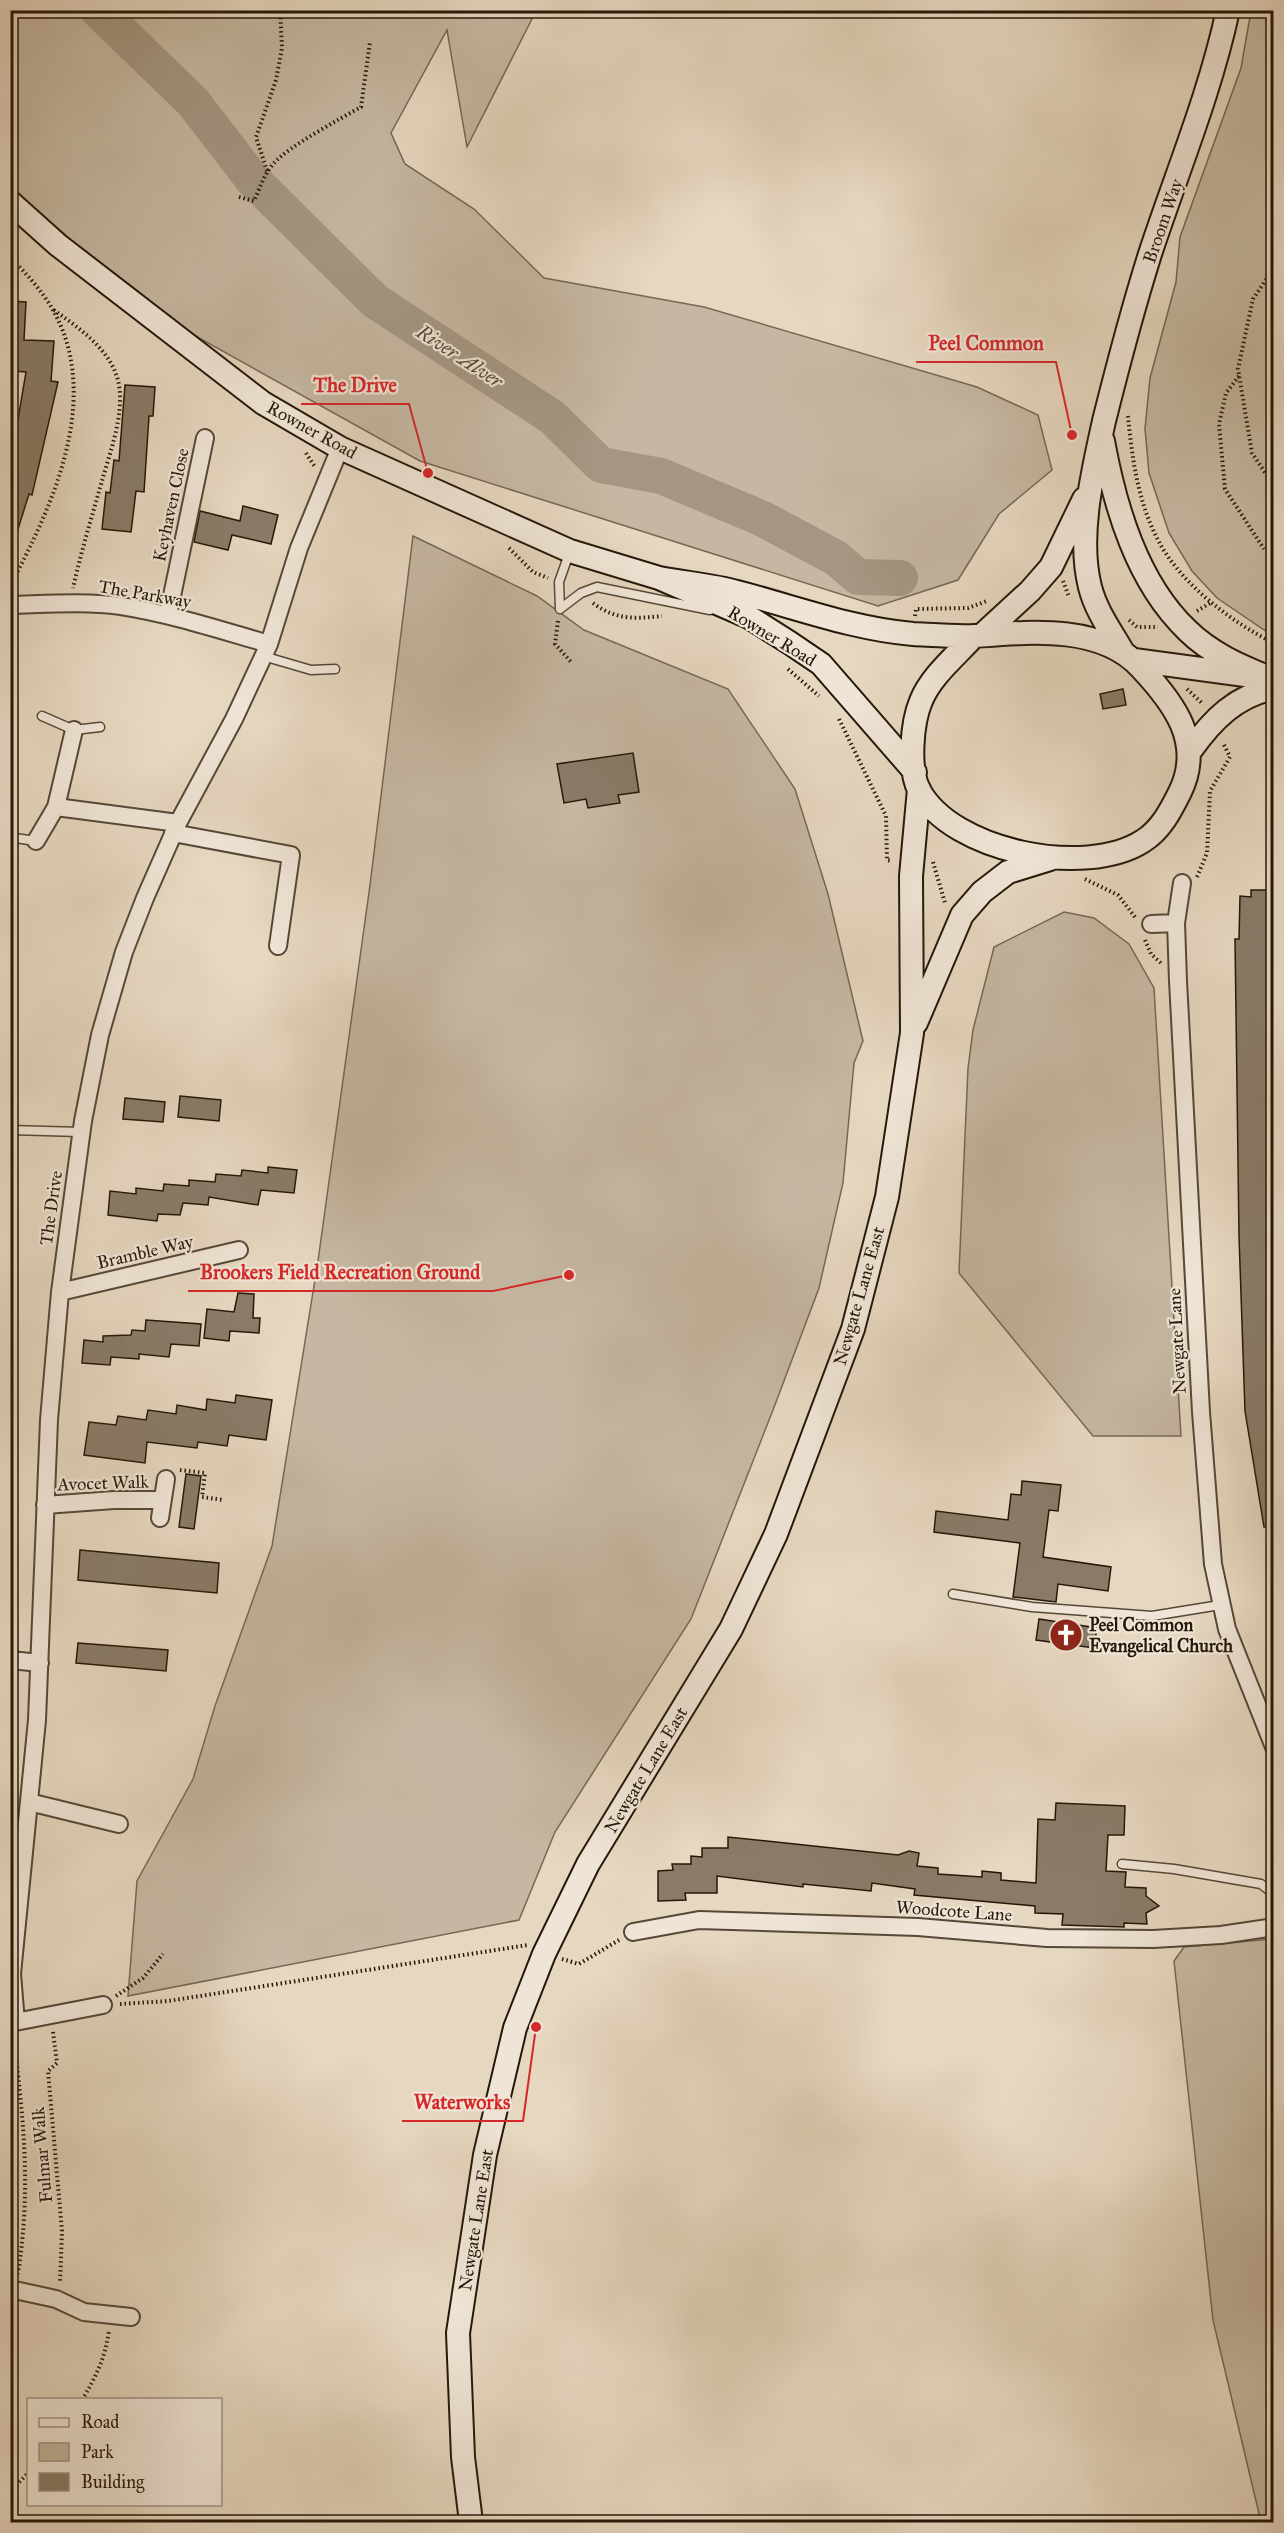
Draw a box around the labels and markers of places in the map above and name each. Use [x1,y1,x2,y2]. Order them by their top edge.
callout: Peel Common [916,324,1056,362]
callout: The Drive [301,366,409,404]
callout: Brookers Field Recreation Ground [188,1253,493,1291]
place label: Peel Common Evangelical Church [1089,1614,1234,1658]
church icon: Peel Common Evangelical Church [1048,1617,1084,1653]
callout: Waterworks [402,2083,523,2121]

